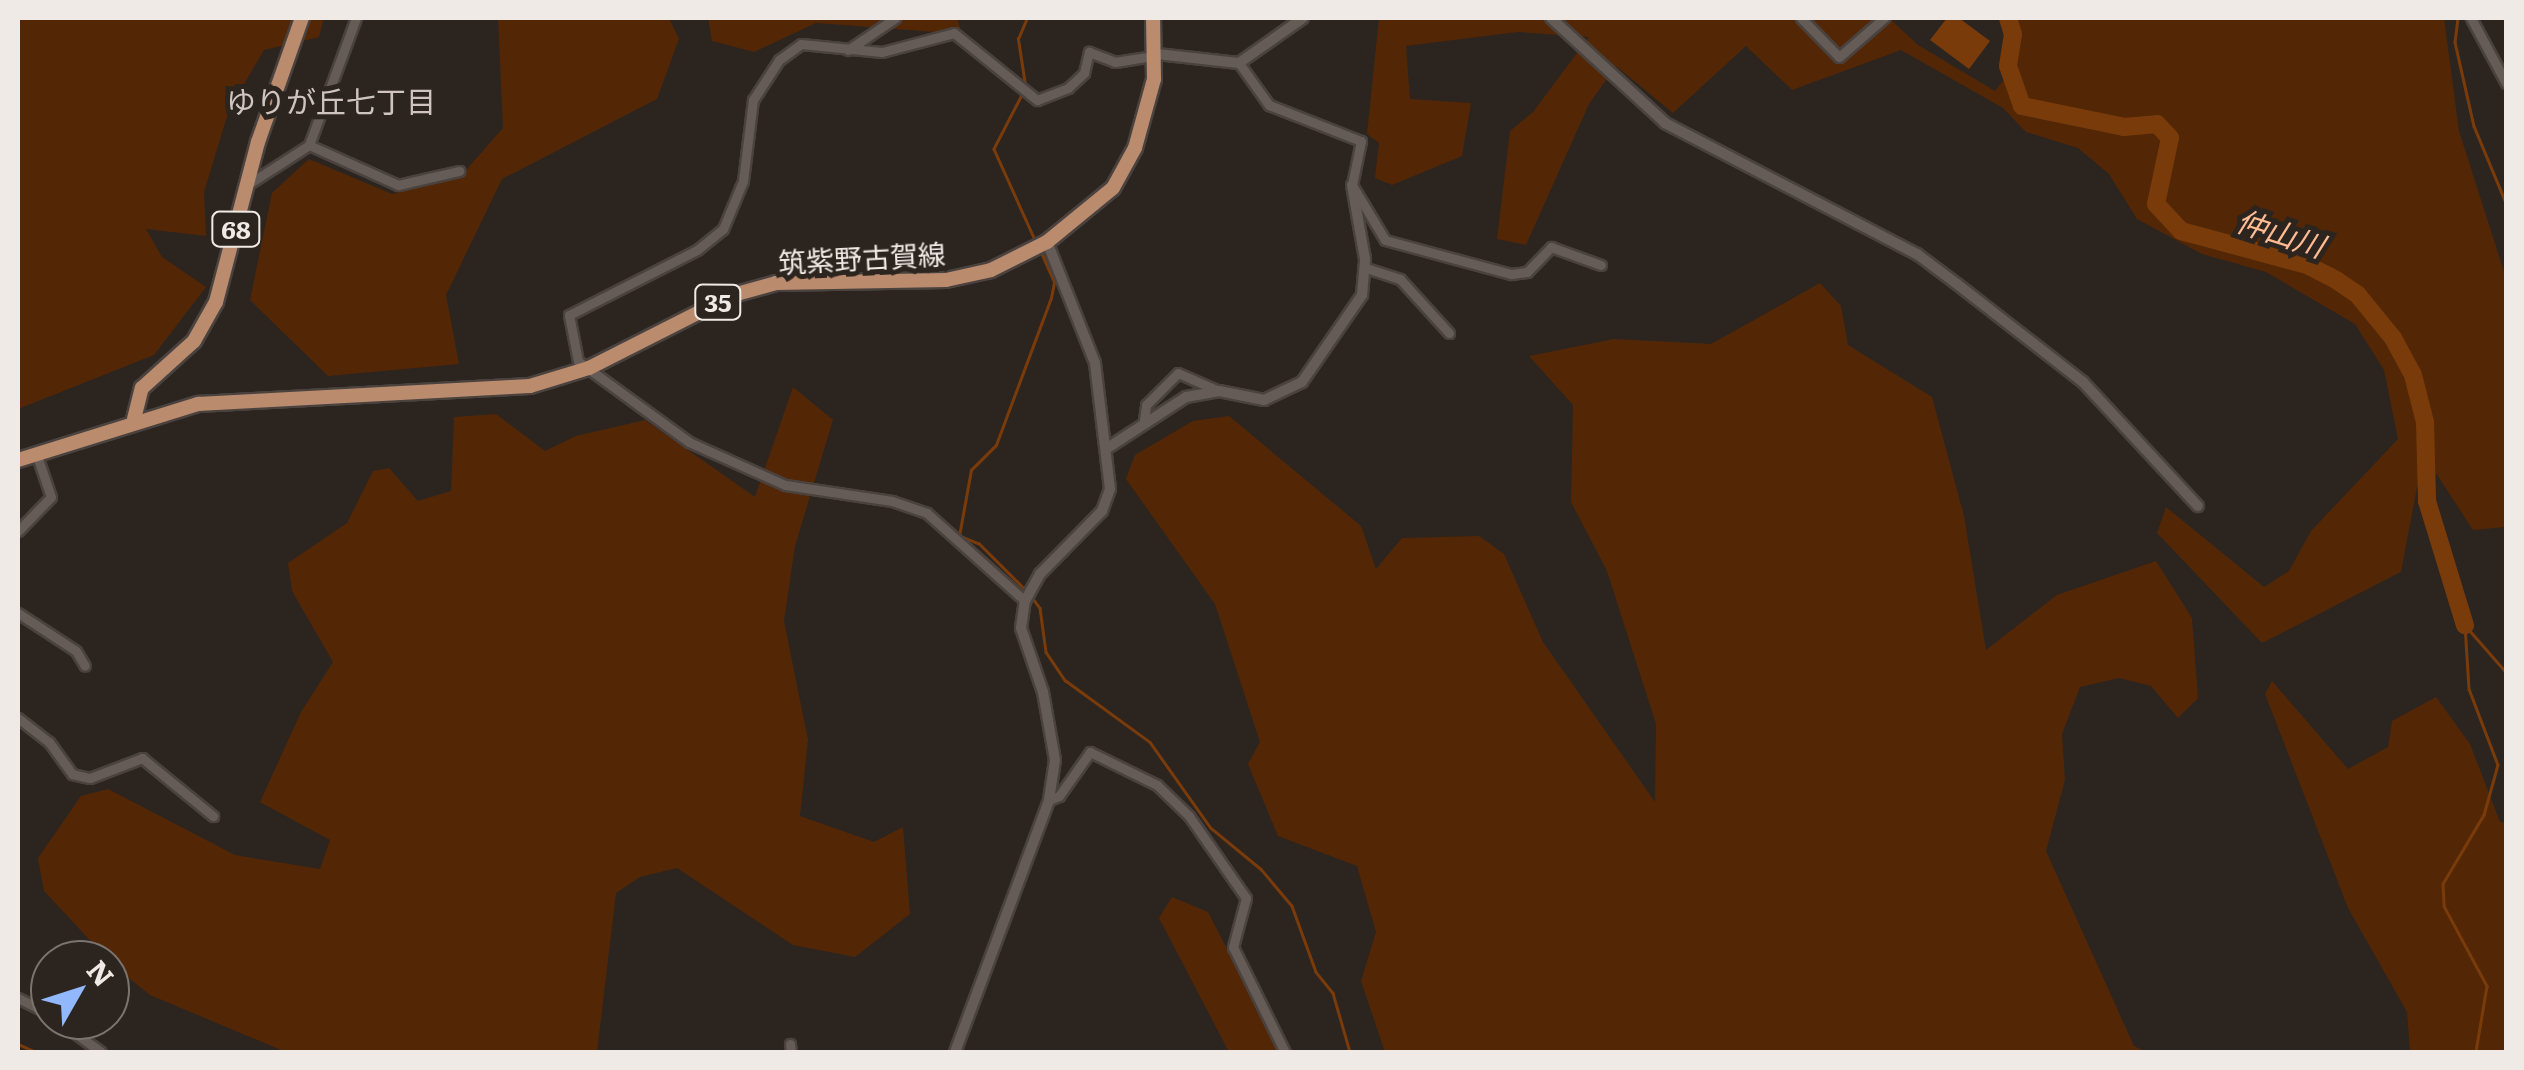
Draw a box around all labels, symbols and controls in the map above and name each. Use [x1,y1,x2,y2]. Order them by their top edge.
district label: ゆりが丘七丁目 [226,82,436,118]
water label: 仲山川 [2233,201,2329,263]
road number: 68 [211,209,261,249]
street label: 筑紫野古賀線 [777,236,947,278]
road number: 35 [693,282,743,322]
north arrow [30,940,130,1040]
text: N [78,950,125,995]

